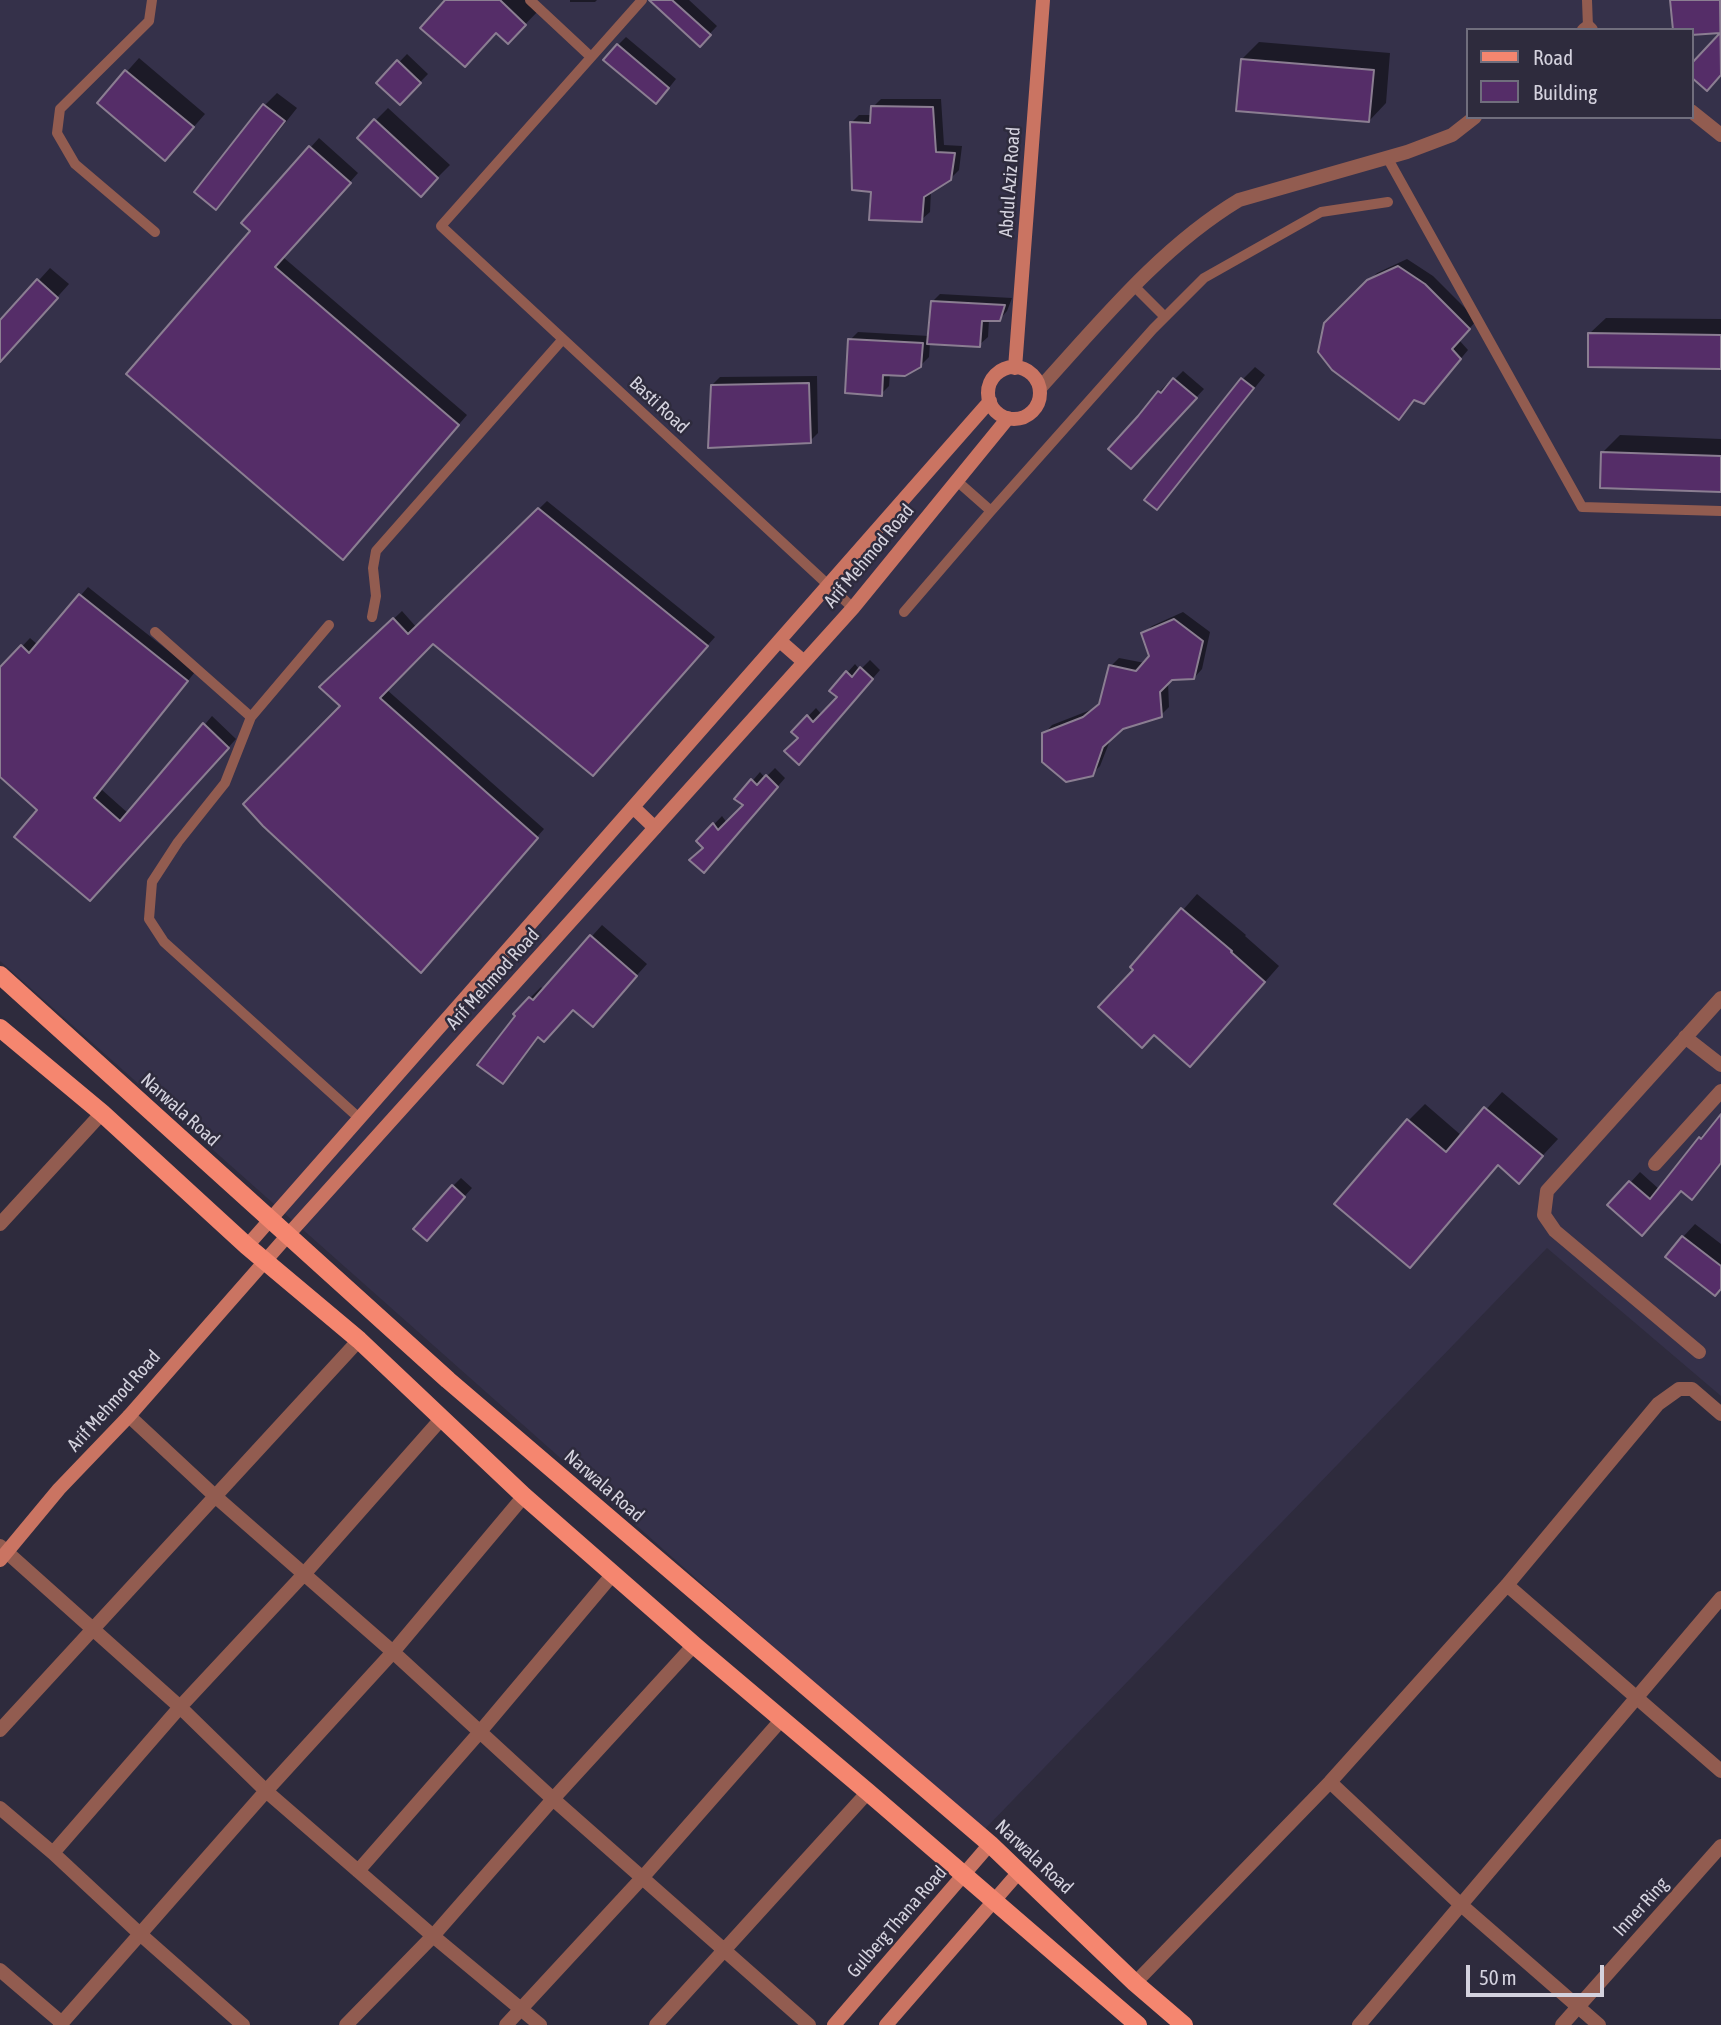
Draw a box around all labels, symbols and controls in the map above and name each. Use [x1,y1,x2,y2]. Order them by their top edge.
legend [1466,28,1693,119]
text: Road [1533,45,1573,69]
text: Building [1533,80,1597,104]
street label: Abdul Aziz Road [995,126,1025,238]
street label: Basti Road [624,372,694,438]
street label: Arif Mehmod Road [819,500,919,612]
street label: Arif Mehmod Road [442,924,544,1034]
street label: Narwala Road [136,1069,224,1151]
street label: Arif Mehmod Road [63,1346,165,1456]
street label: Narwala Road [559,1445,649,1527]
street label: Narwala Road [990,1815,1078,1899]
street label: Gulberg Thana Road [842,1861,952,1983]
street label: Inner Ring [1609,1873,1673,1941]
scale bar [1469,1952,1607,1996]
text: 50 m [1479,1965,1517,1989]

